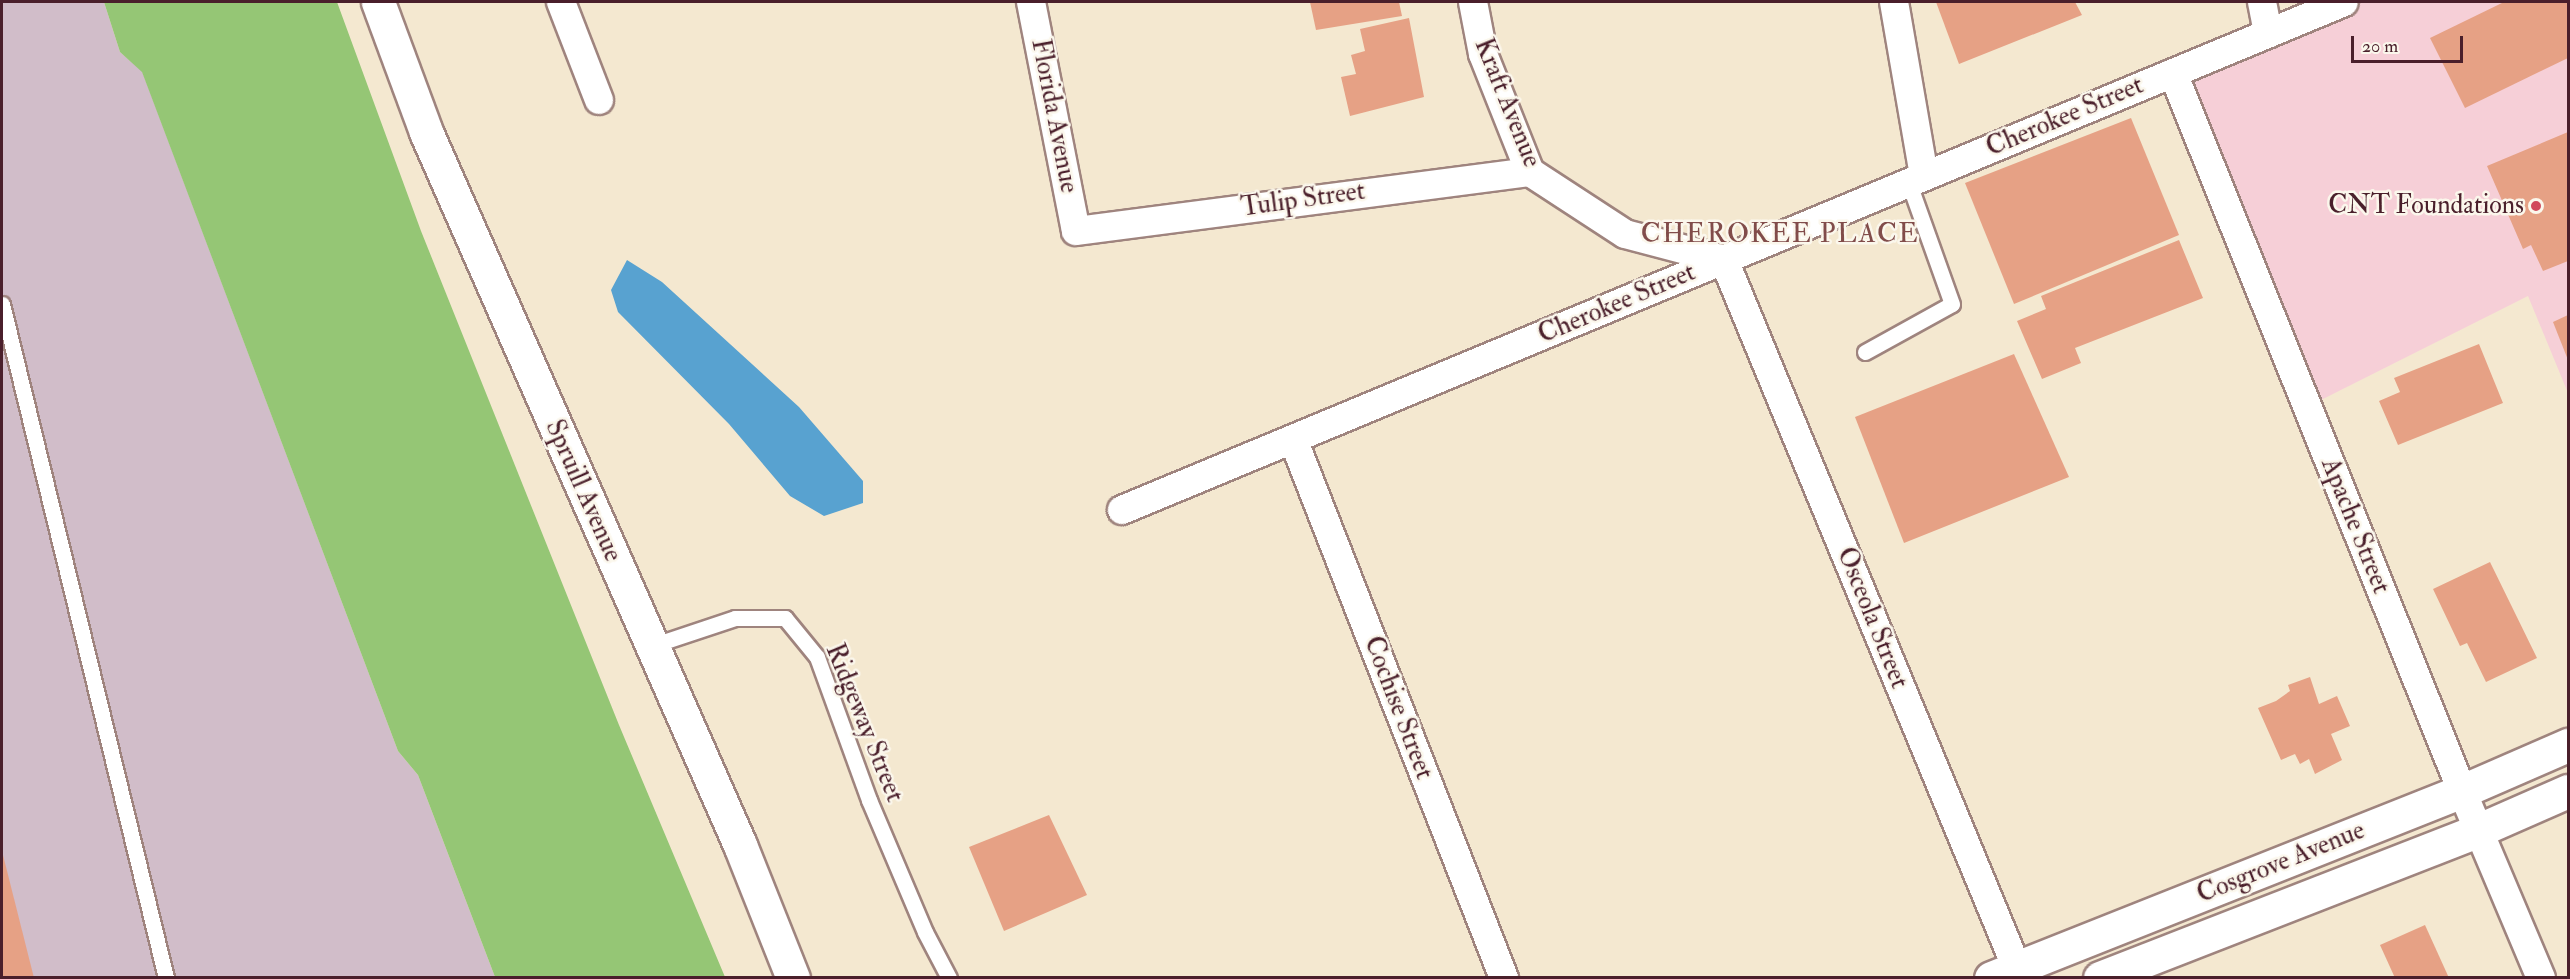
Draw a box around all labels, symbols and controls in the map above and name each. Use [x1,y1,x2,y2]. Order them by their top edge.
scale bar [2354,24,2466,62]
street label: Kraft Avenue [1467,34,1547,172]
text: 20 m [2362,35,2398,58]
street label: Florida Avenue [1024,36,1084,196]
street label: Cherokee Street [1982,70,2148,164]
street label: Tulip Street [1239,176,1367,224]
place label: CNT Foundations [2328,190,2524,222]
marker: CNT Foundations [2529,199,2543,213]
district label: CHEROKEE PLACE [1641,218,1919,250]
street label: Cherokee Street [1534,257,1700,351]
street label: Spruill Avenue [538,415,628,567]
street label: Apache Street [2314,454,2396,598]
street label: Osceola Street [1830,543,1914,693]
street label: Cochise Street [1356,632,1440,784]
street label: Ridgeway Street [818,639,910,807]
street label: Cosgrove Avenue [2193,815,2369,911]

